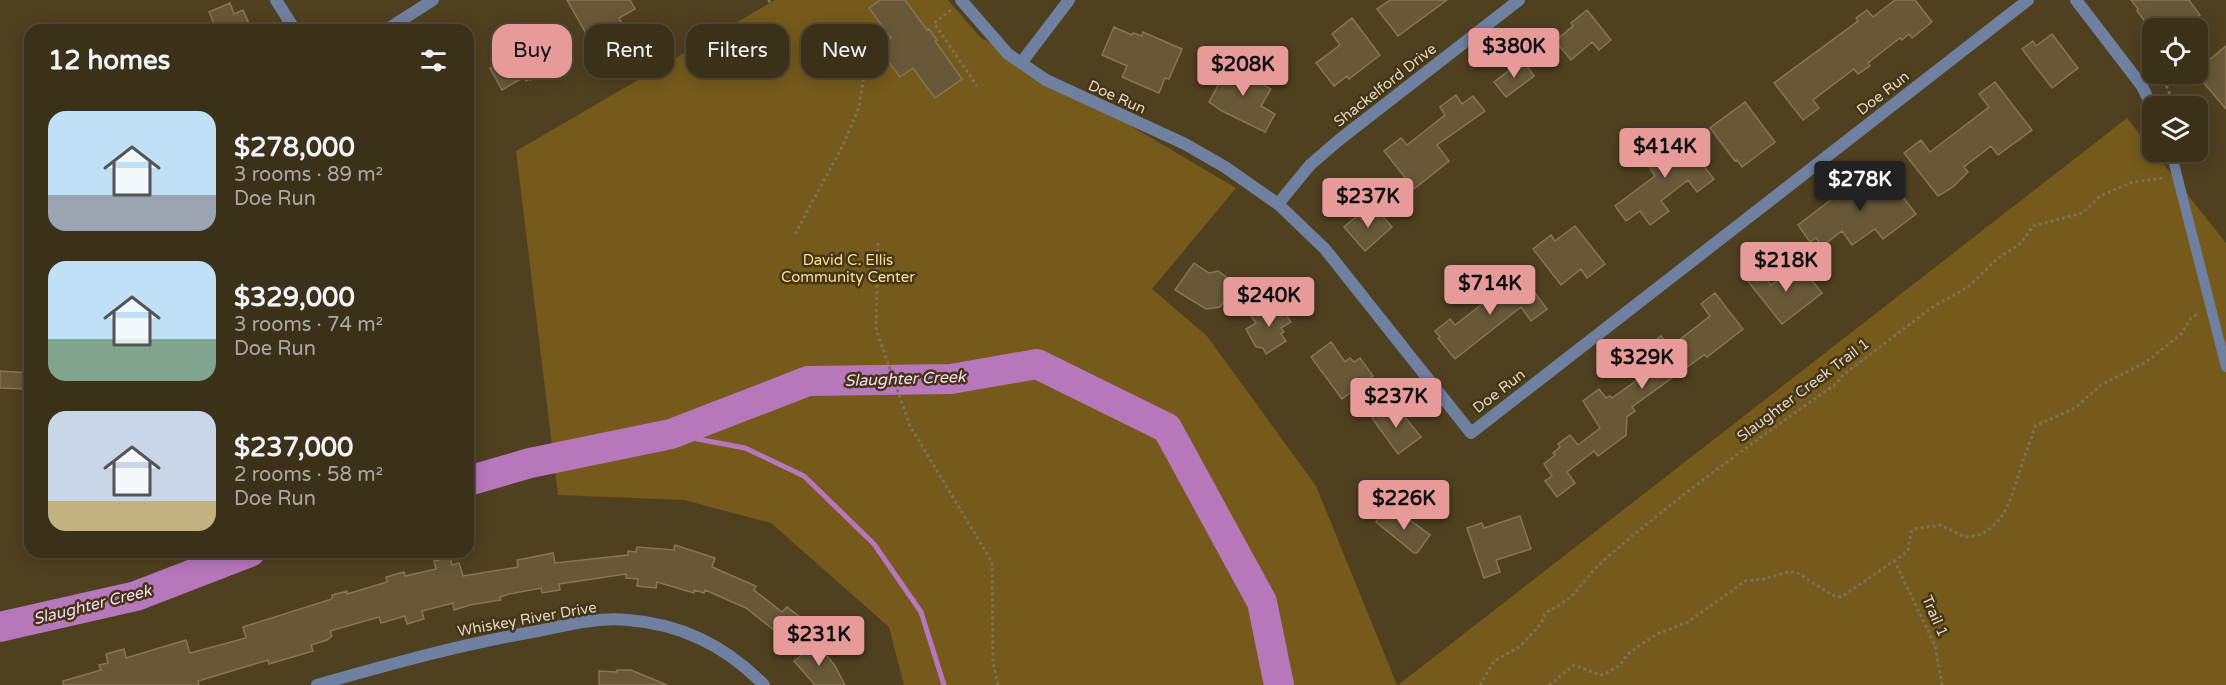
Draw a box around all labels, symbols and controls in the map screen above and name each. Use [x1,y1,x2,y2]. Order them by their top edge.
map controls [2142,18,2208,162]
button: locate [2142,18,2208,84]
chip: Buy [492,24,572,78]
chip: Rent [584,24,674,78]
chip: Filters [686,24,789,78]
chip: New [801,24,888,78]
pin: $380K [1472,28,1556,79]
text: $380K [1482,35,1546,59]
street label: Shackelford Drive [1330,39,1440,131]
icon: filters [417,44,450,77]
text: 12 homes [48,45,170,76]
pin: $208K [1201,46,1285,97]
text: $208K [1211,53,1275,77]
street label: Doe Run [1853,67,1913,119]
street label: Doe Run [1085,76,1149,118]
button: layers [2142,96,2208,162]
pin: $414K [1623,128,1707,179]
text: $278,000 [234,132,355,163]
icon: home [96,135,168,207]
text: $414K [1633,135,1697,159]
pin: $278K [1818,161,1902,212]
text: 3 rooms · 89 m² [234,163,383,187]
text: $278K [1828,168,1892,192]
pin: $237K [1326,178,1410,229]
text: $237K [1336,185,1400,209]
text: Doe Run [234,187,316,211]
pin: $218K [1744,242,1828,293]
text: $218K [1754,249,1818,273]
park label: David C. Ellis Community Center [781,251,915,286]
pin: $714K [1448,265,1532,316]
text: $714K [1458,272,1522,296]
pin: $240K [1227,277,1311,328]
text: $329,000 [234,282,355,313]
text: $240K [1237,284,1301,308]
icon: home [96,285,168,357]
text: 3 rooms · 74 m² [234,313,383,337]
street label: Slaughter Creek Trail 1 [1733,334,1873,446]
text: Doe Run [234,337,316,361]
pin: $329K [1600,339,1684,390]
text: $329K [1610,346,1674,370]
street label: Doe Run [1469,365,1529,417]
water label: Slaughter Creek [844,367,967,391]
pin: $237K [1354,378,1438,429]
text: $237K [1364,385,1428,409]
text: $237,000 [234,432,353,463]
icon: home [96,435,168,507]
text: 2 rooms · 58 m² [234,463,383,487]
pin: $226K [1362,480,1446,531]
text: Doe Run [234,487,316,511]
text: $226K [1372,487,1436,511]
water label: Slaughter Creek [31,580,155,629]
street label: Trail 1 [1918,593,1952,639]
street label: Whiskey River Drive [456,598,598,640]
pin: $231K [777,616,861,667]
text: $231K [787,623,851,647]

